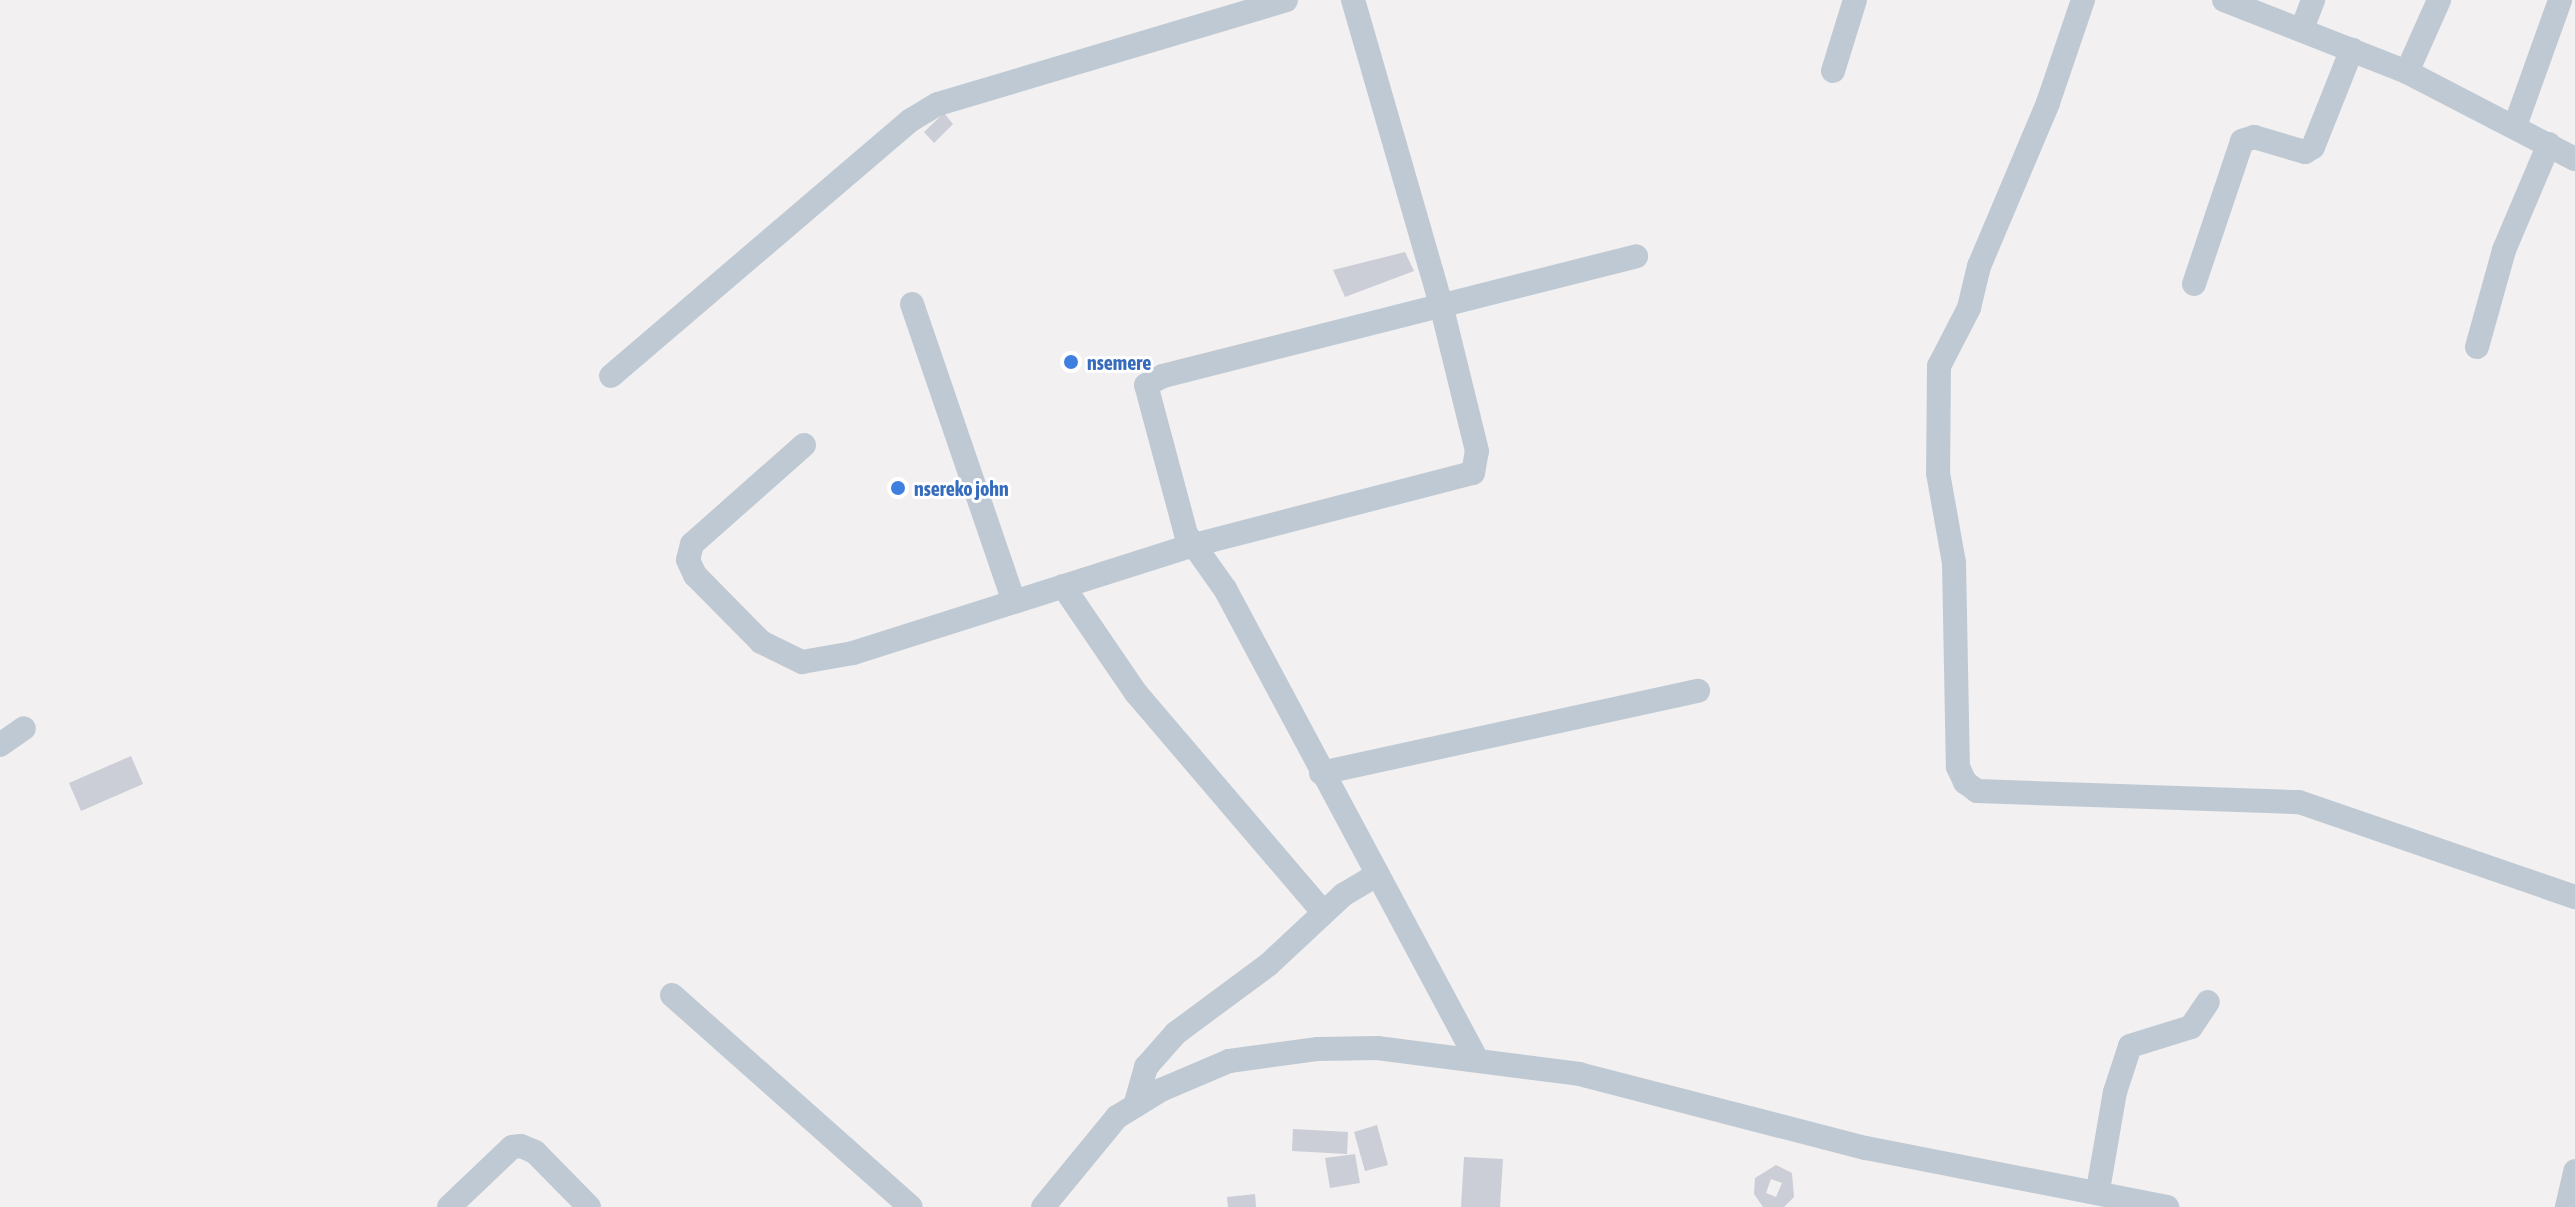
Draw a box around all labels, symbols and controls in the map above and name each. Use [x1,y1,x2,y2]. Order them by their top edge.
place label: nsemere [1087,350,1151,374]
marker: nsemere [1062,353,1080,371]
place label: nsereko john [914,476,1009,500]
marker: nsereko john [889,479,907,497]

